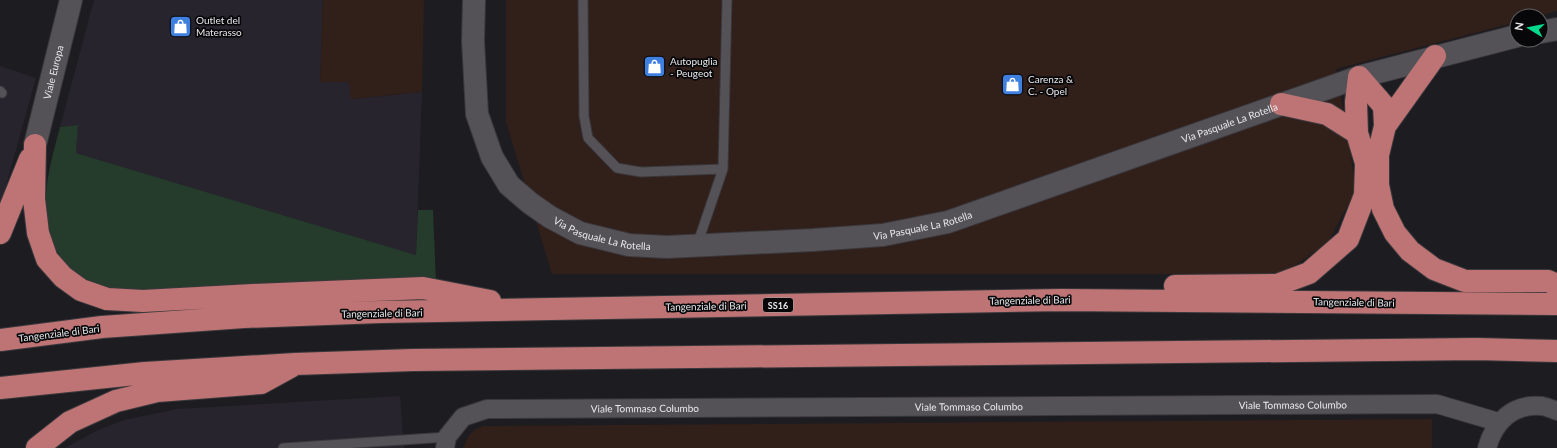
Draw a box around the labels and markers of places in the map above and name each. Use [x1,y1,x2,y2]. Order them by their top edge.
shop icon: Outlet del Materasso [168,13,194,39]
place label: Outlet del Materasso [196,14,242,38]
shop icon: Autopuglia - Peugeot [641,54,667,80]
place label: Autopuglia - Peugeot [670,55,718,79]
shop icon: Carenza & C. - Opel [1000,72,1026,98]
place label: Carenza & C. - Opel [1028,73,1074,97]

